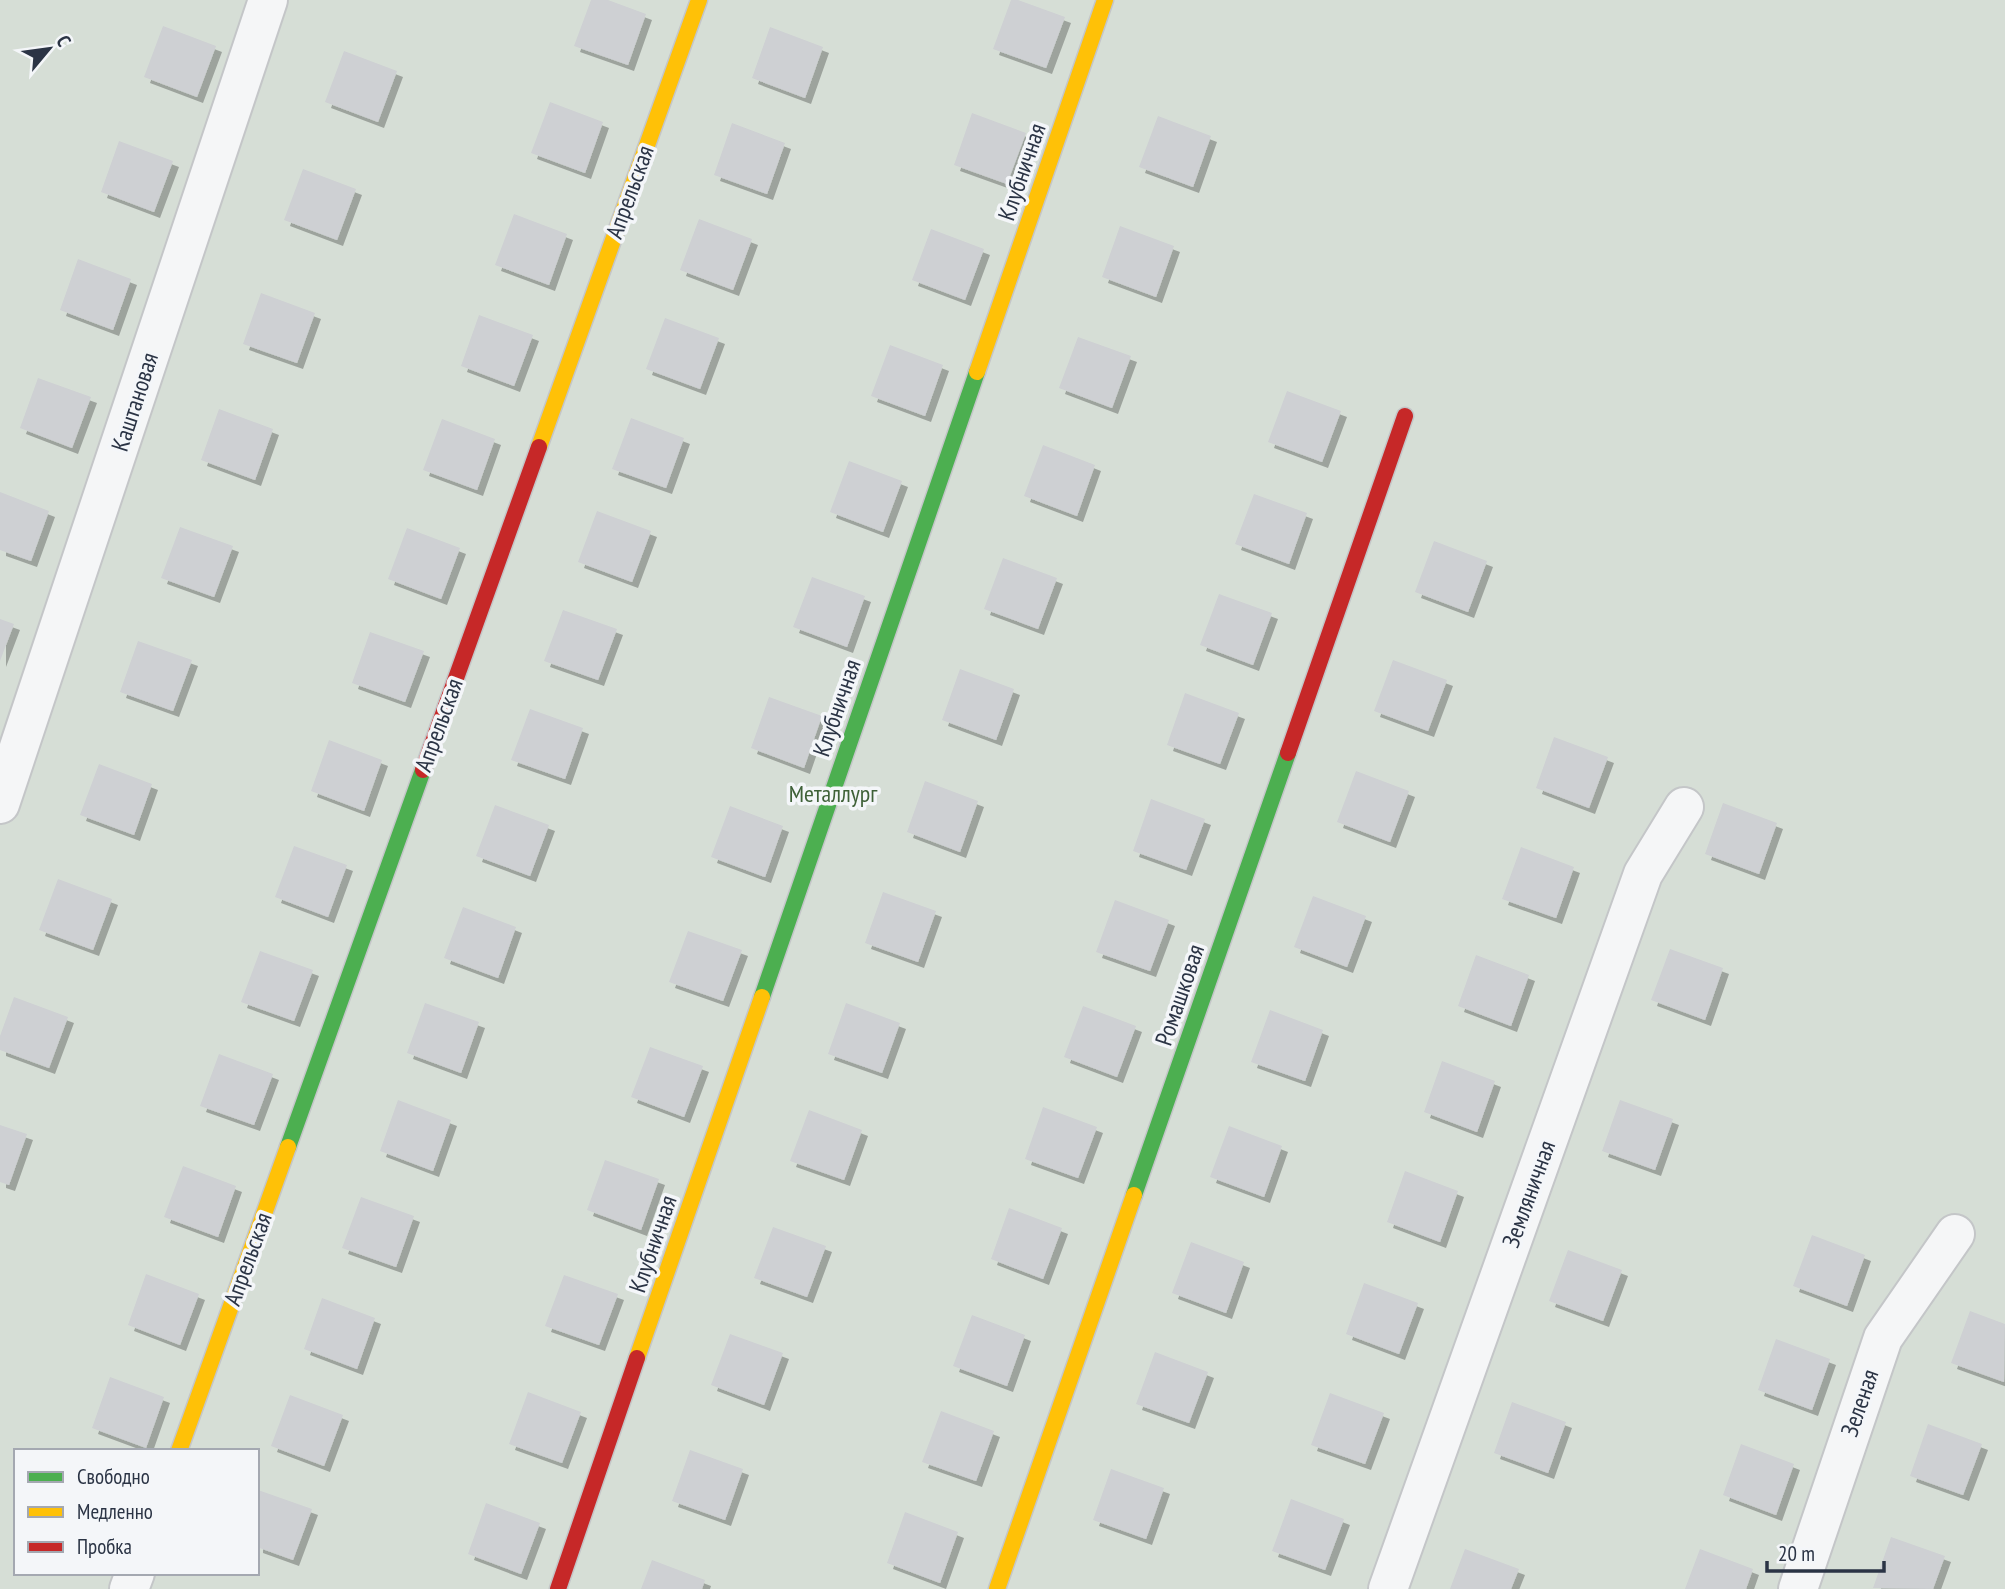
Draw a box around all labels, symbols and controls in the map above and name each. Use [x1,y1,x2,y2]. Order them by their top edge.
north arrow [14,14,84,84]
text: С [51,31,77,51]
street label: Клубничная [991,119,1053,224]
street label: Апрельская [598,141,661,243]
street label: Каштановая [104,348,165,455]
street label: Клубничная [806,655,868,760]
street label: Апрельская [407,674,470,776]
park label: Металлург [789,778,878,809]
street label: Ромашковая [1148,940,1211,1049]
street label: Земляничная [1495,1136,1562,1252]
street label: Клубничная [622,1191,684,1296]
street label: Апрельская [216,1208,279,1310]
street label: Зеленая [1834,1365,1885,1440]
legend [14,1449,259,1575]
text: Свободно [77,1463,150,1490]
text: Медленно [77,1498,153,1525]
scale bar [1767,1530,1884,1574]
text: Пробка [77,1533,132,1560]
text: 20 m [1778,1540,1815,1567]

